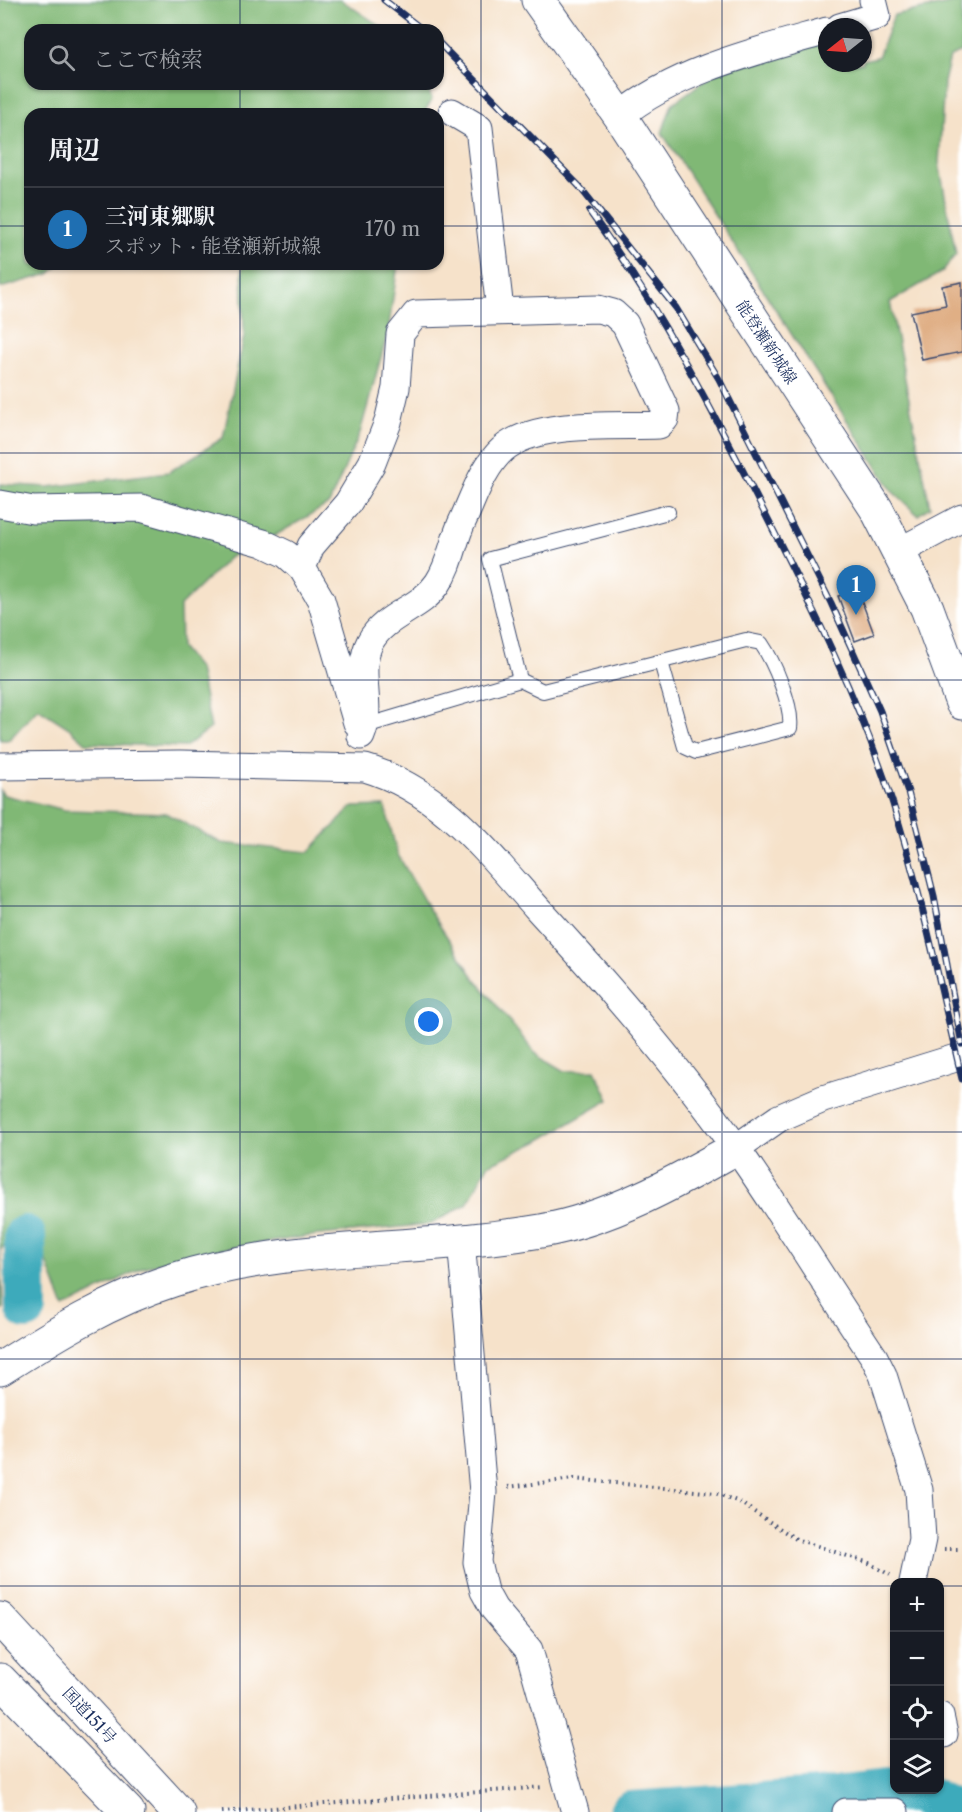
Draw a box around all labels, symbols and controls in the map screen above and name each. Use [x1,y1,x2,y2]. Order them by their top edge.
north arrow [818,18,872,72]
search box [24,24,444,90]
icon: search [45,41,78,74]
text: ここで検索 [93,46,203,73]
text: 周辺 [48,134,100,166]
text: 三河東郷駅 [105,203,215,230]
text: 1 [63,217,72,241]
text: 170 m [365,217,420,241]
text: スポット · 能登瀬新城線 [105,234,321,258]
street label: 能登瀬新城線 [732,296,802,388]
pin: 1 [836,566,876,615]
your location [414,1007,443,1036]
map controls [890,1578,944,1794]
button: + [890,1578,944,1632]
button: − [890,1632,944,1686]
street label: 国道151号 [59,1683,121,1747]
button: locate [890,1686,944,1740]
button: layers [890,1740,944,1794]

